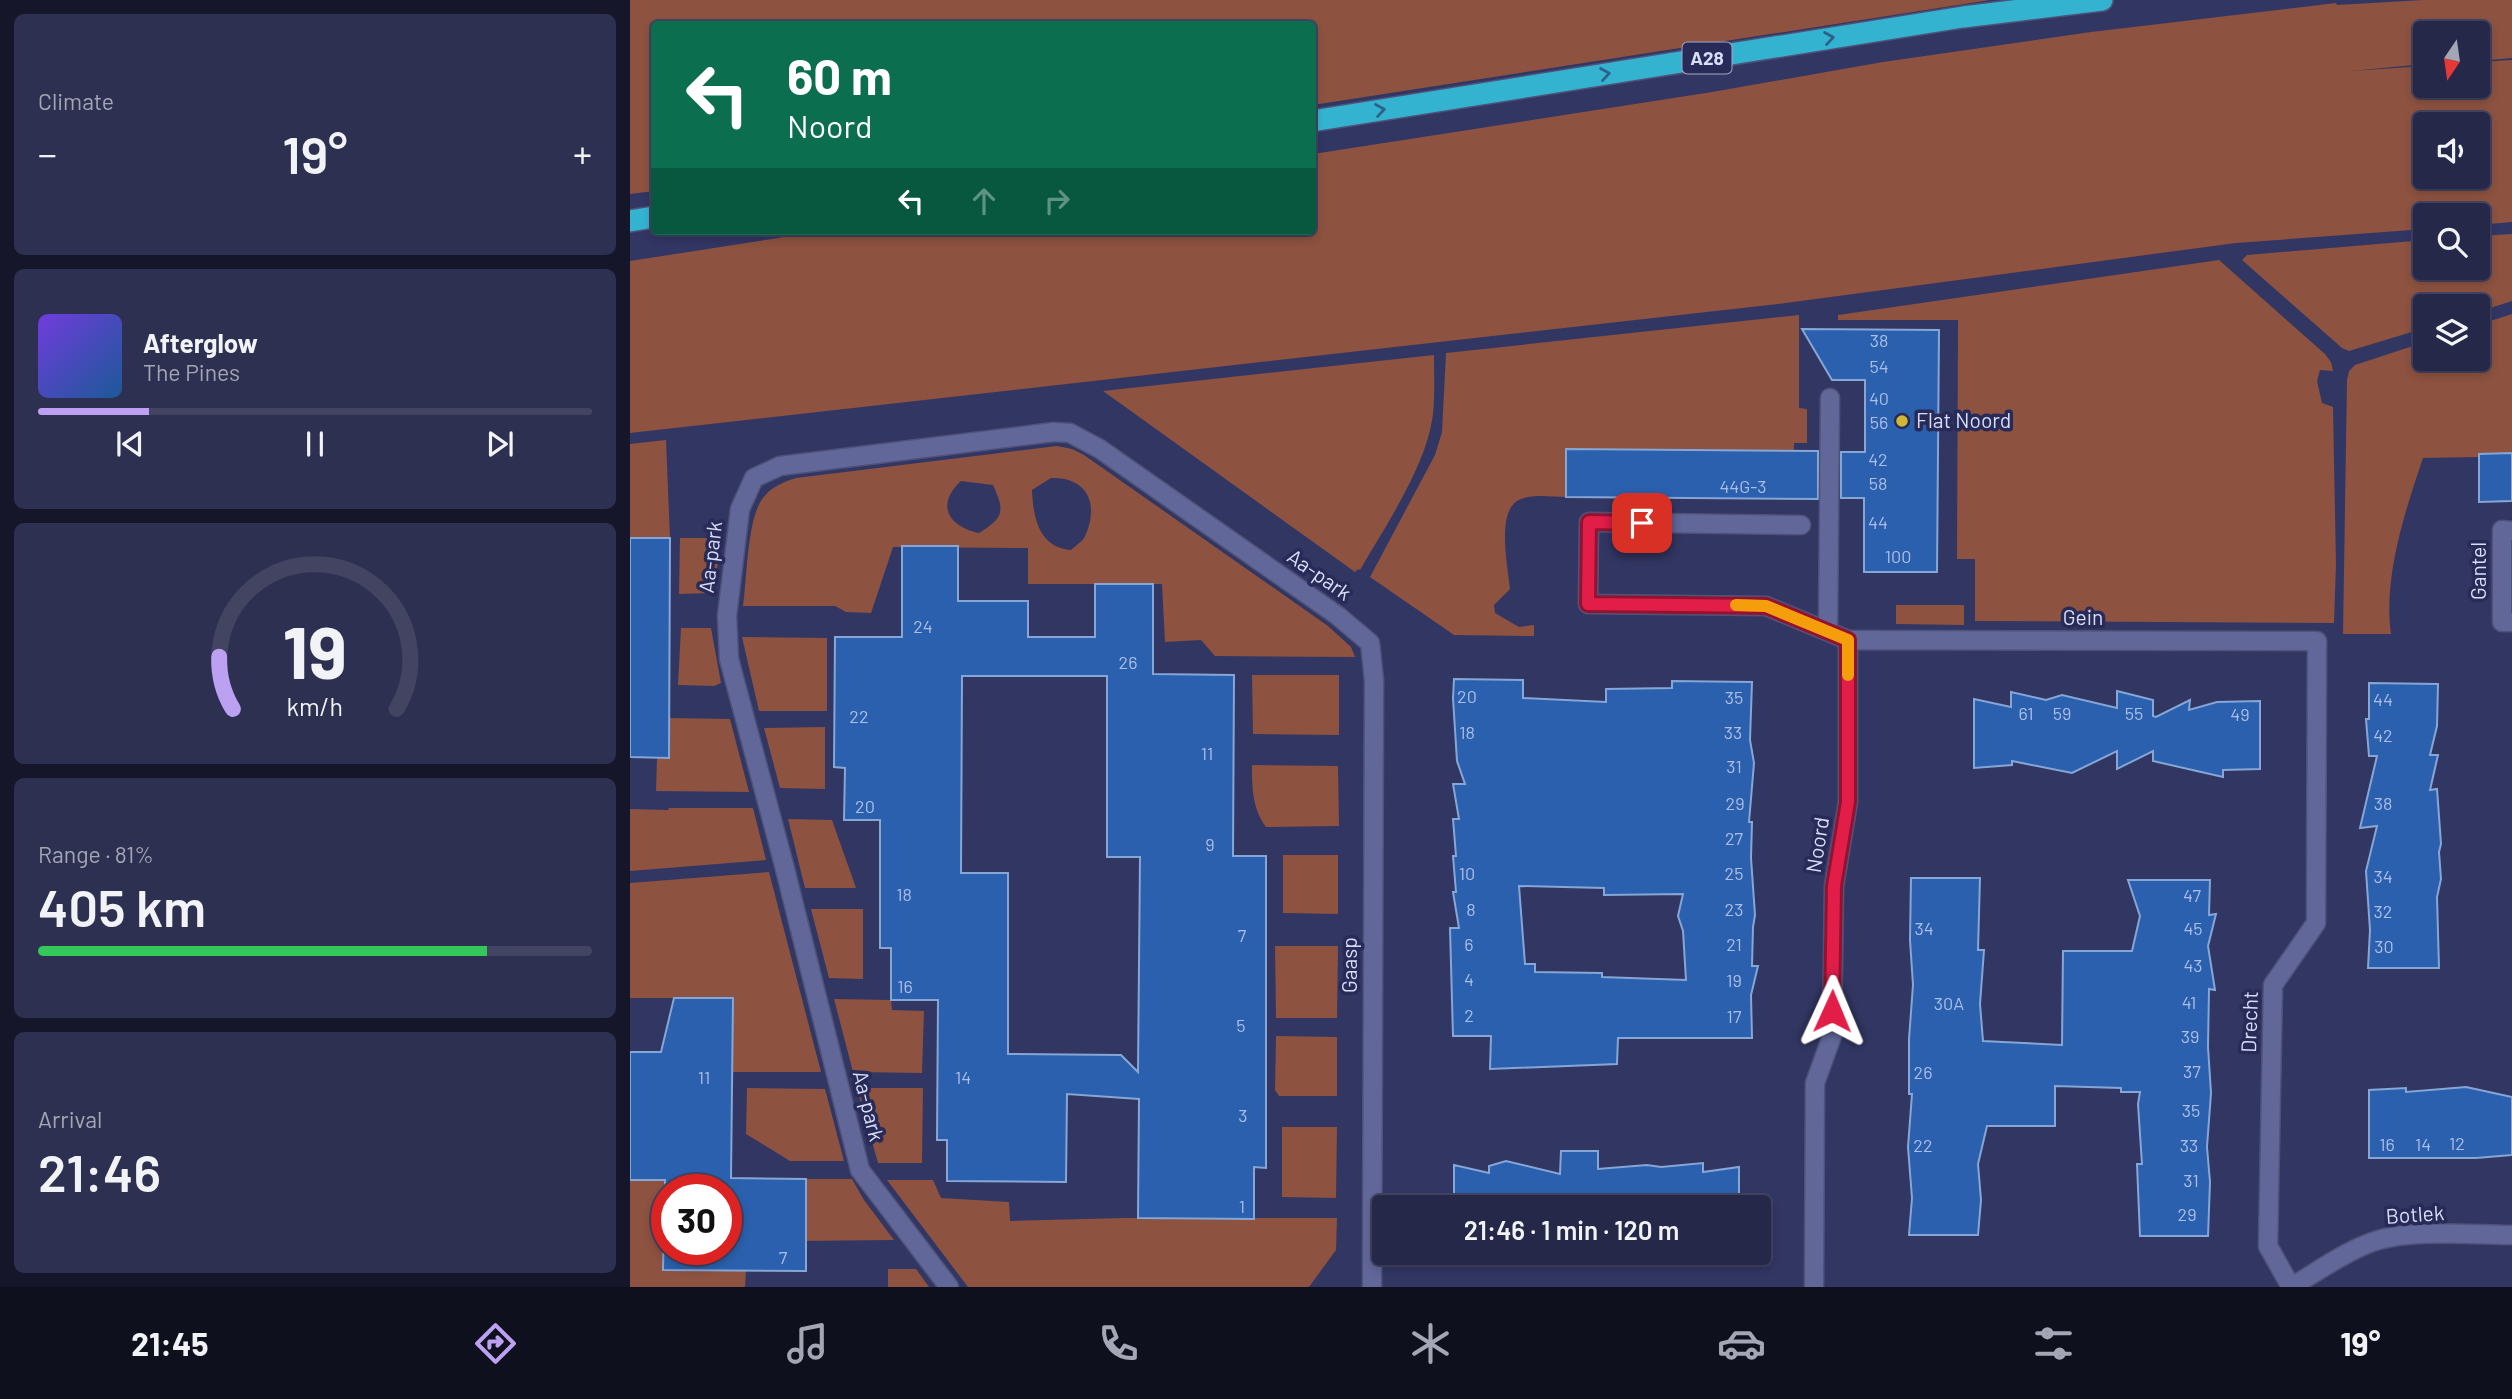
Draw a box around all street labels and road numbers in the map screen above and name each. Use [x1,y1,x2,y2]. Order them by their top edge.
road number: A28 [1682,43,1732,74]
street label: Aa-park [693,519,726,594]
street label: Gantel [2465,542,2490,600]
street label: Aa-park [1283,543,1357,605]
street label: Gein [2063,604,2103,629]
street label: Noord [1800,815,1833,874]
street label: Gaasp [1336,937,1361,993]
street label: Drecht [2235,991,2262,1053]
street label: Aa-park [849,1068,890,1144]
street label: Botlek [2385,1199,2445,1228]

